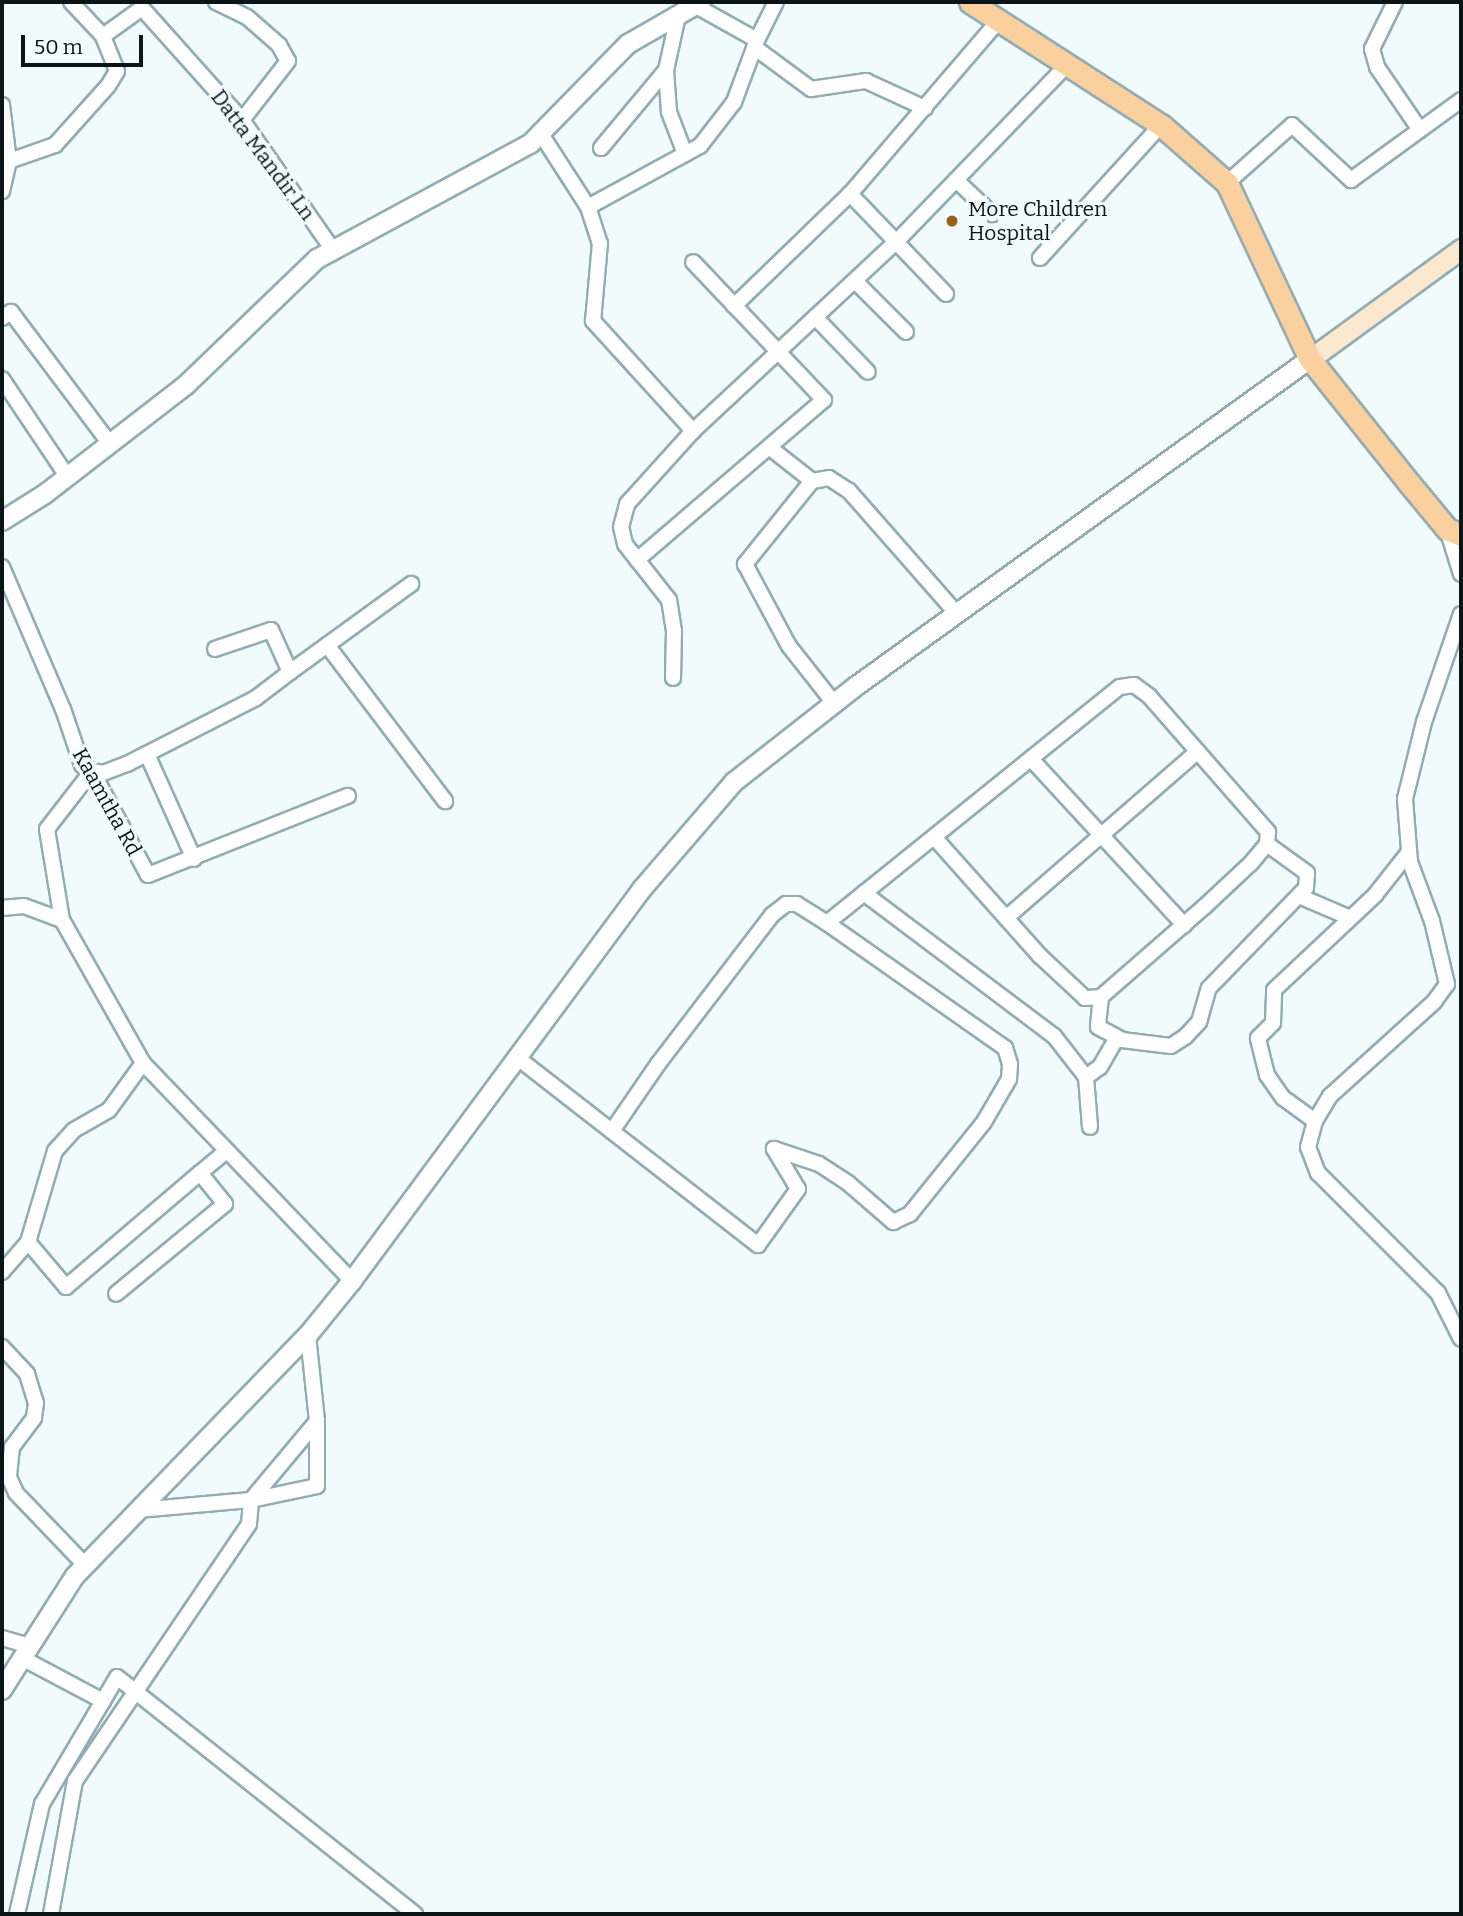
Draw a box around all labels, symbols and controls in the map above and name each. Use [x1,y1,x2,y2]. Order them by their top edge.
scale bar [24,21,147,65]
text: 50 m [34,34,83,60]
street label: Datta Mandir Ln [206,85,320,225]
place label: More Children Hospital [968,196,1107,246]
marker: More Children Hospital [942,211,962,231]
street label: Kaamtha Rd [67,744,147,860]

